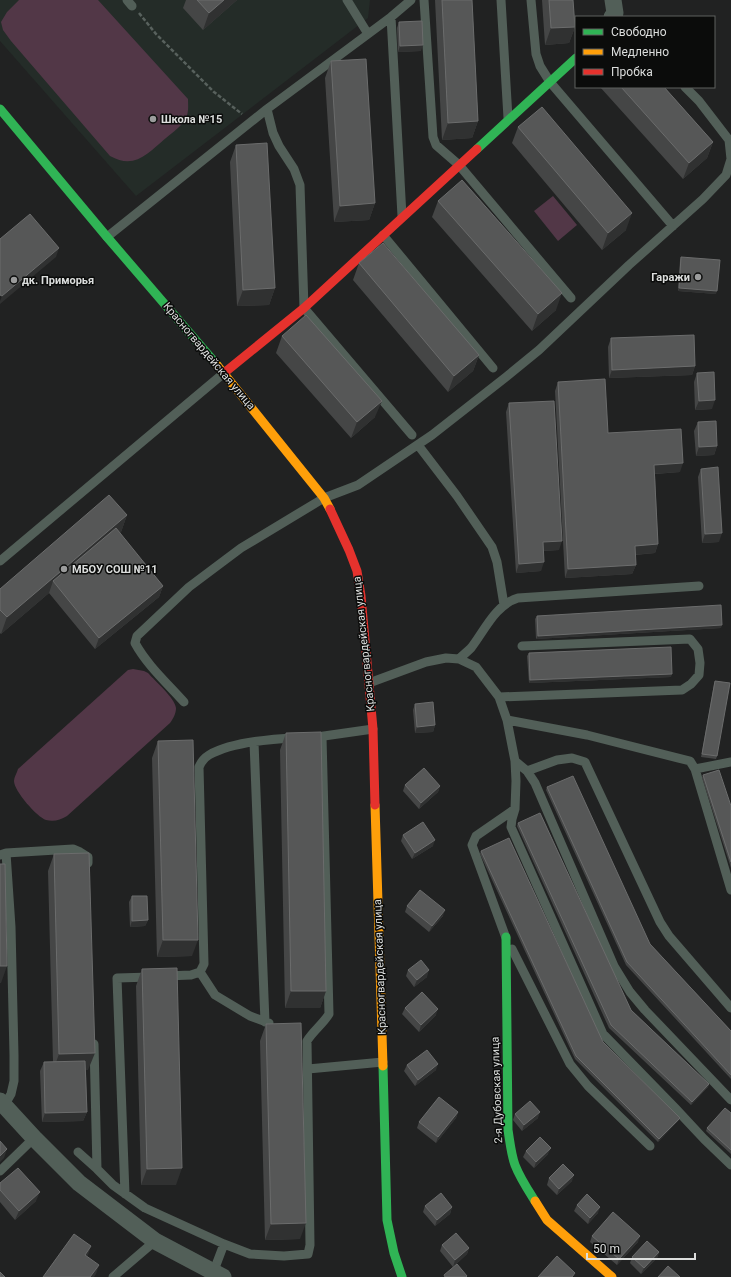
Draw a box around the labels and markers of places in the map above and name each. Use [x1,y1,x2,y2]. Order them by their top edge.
place label: Школа №15 [161,113,222,126]
marker: Школа №15 [148,114,158,124]
place label: Гаражи [651,271,690,284]
marker: Гаражи [693,272,703,282]
place label: дк. Приморья [22,274,94,287]
marker: дк. Приморья [9,275,19,285]
place label: МБОУ СОШ №11 [72,563,158,576]
marker: МБОУ СОШ №11 [59,564,69,574]

